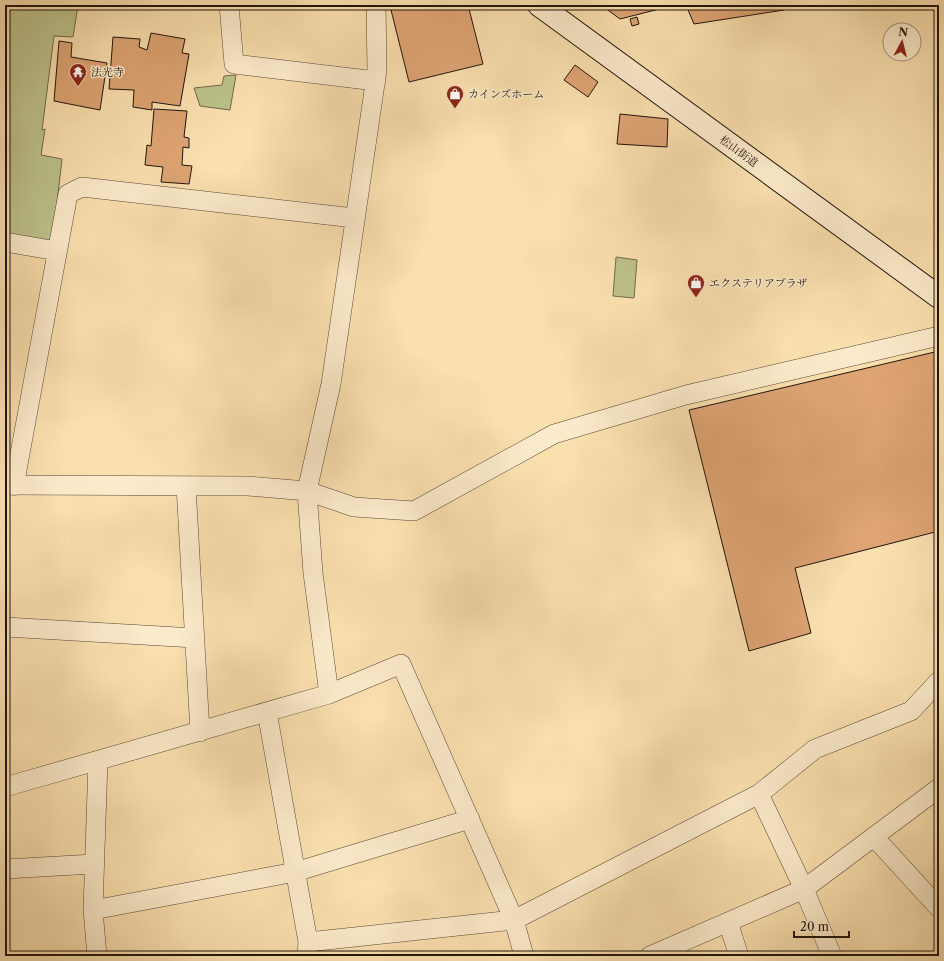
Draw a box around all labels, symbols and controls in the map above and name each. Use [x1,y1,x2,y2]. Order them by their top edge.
north arrow [882,22,922,62]
text: N [898,25,909,40]
temple icon: 法光寺 [68,62,88,87]
place label: 法光寺 [91,65,124,79]
shop icon: カインズホーム [445,84,465,109]
place label: カインズホーム [468,87,544,101]
street label: 松山街道 [717,132,761,170]
shop icon: エクステリアプラザ [686,273,706,298]
place label: エクステリアプラザ [709,276,808,290]
scale bar [794,913,849,939]
text: 20 m [800,919,829,934]

